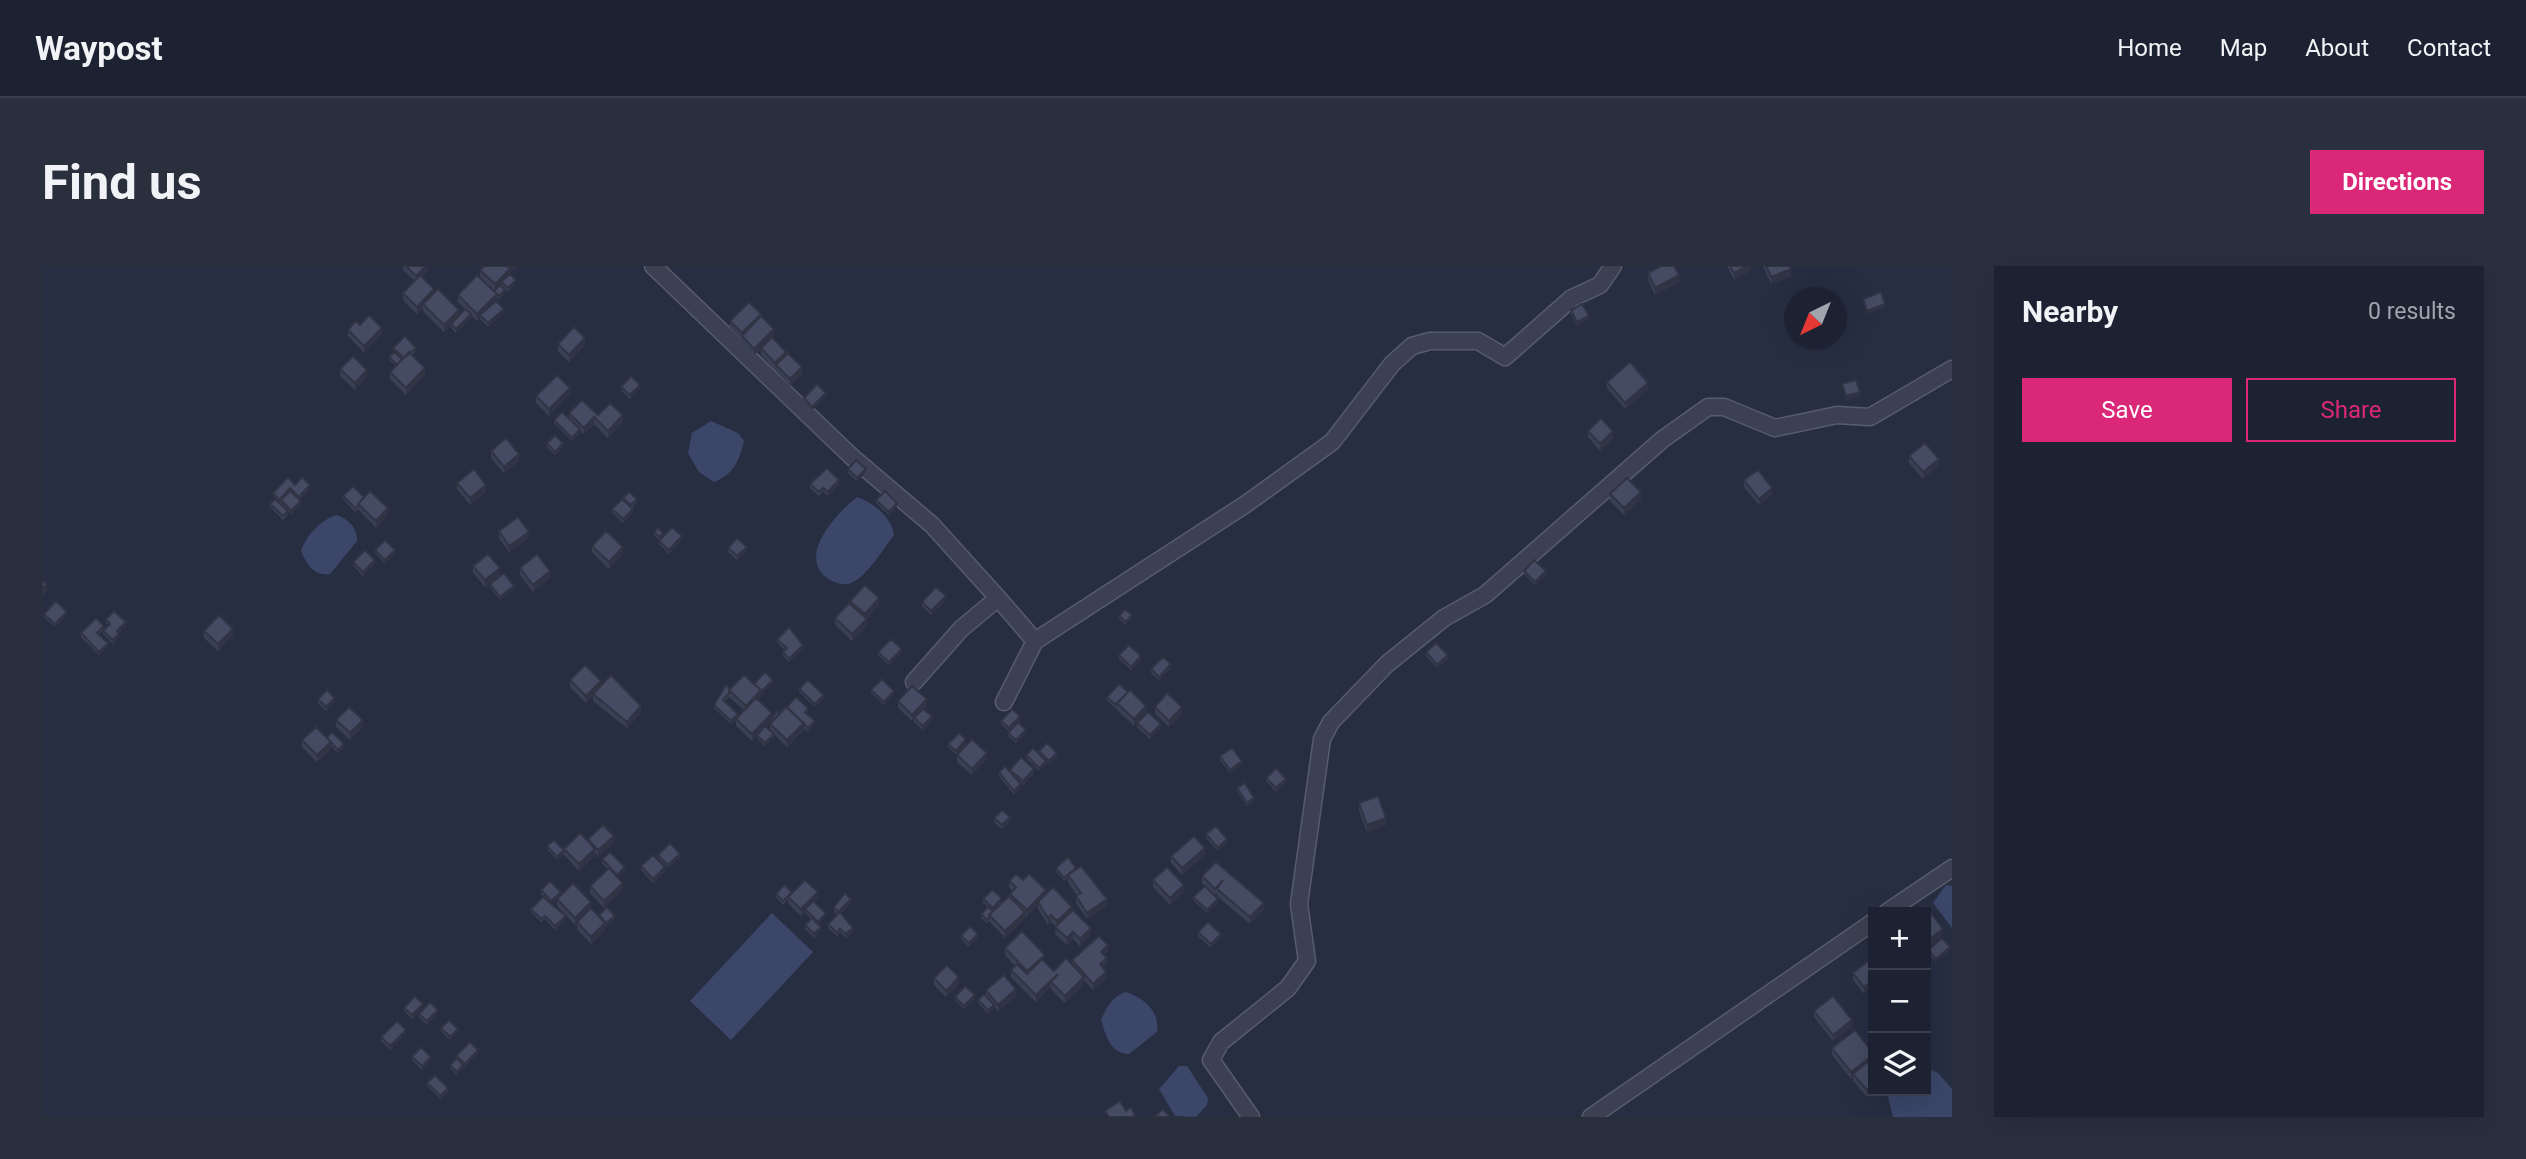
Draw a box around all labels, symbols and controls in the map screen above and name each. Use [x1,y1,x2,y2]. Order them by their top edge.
text: Waypost [35,29,163,68]
text: Home [2117,34,2182,62]
text: Map [2220,34,2267,62]
text: About [2305,34,2369,62]
text: Contact [2407,34,2491,62]
button: Directions [2310,150,2484,214]
text: Find us [42,154,202,211]
north arrow [1784,287,1847,350]
text: Nearby [2022,294,2118,329]
text: 0 results [2368,298,2456,325]
button: Save [2022,378,2232,442]
button: Share [2246,378,2456,442]
map controls [1868,907,1931,1096]
button: + [1868,907,1931,970]
button: − [1868,970,1931,1033]
button: layers [1868,1033,1931,1096]

